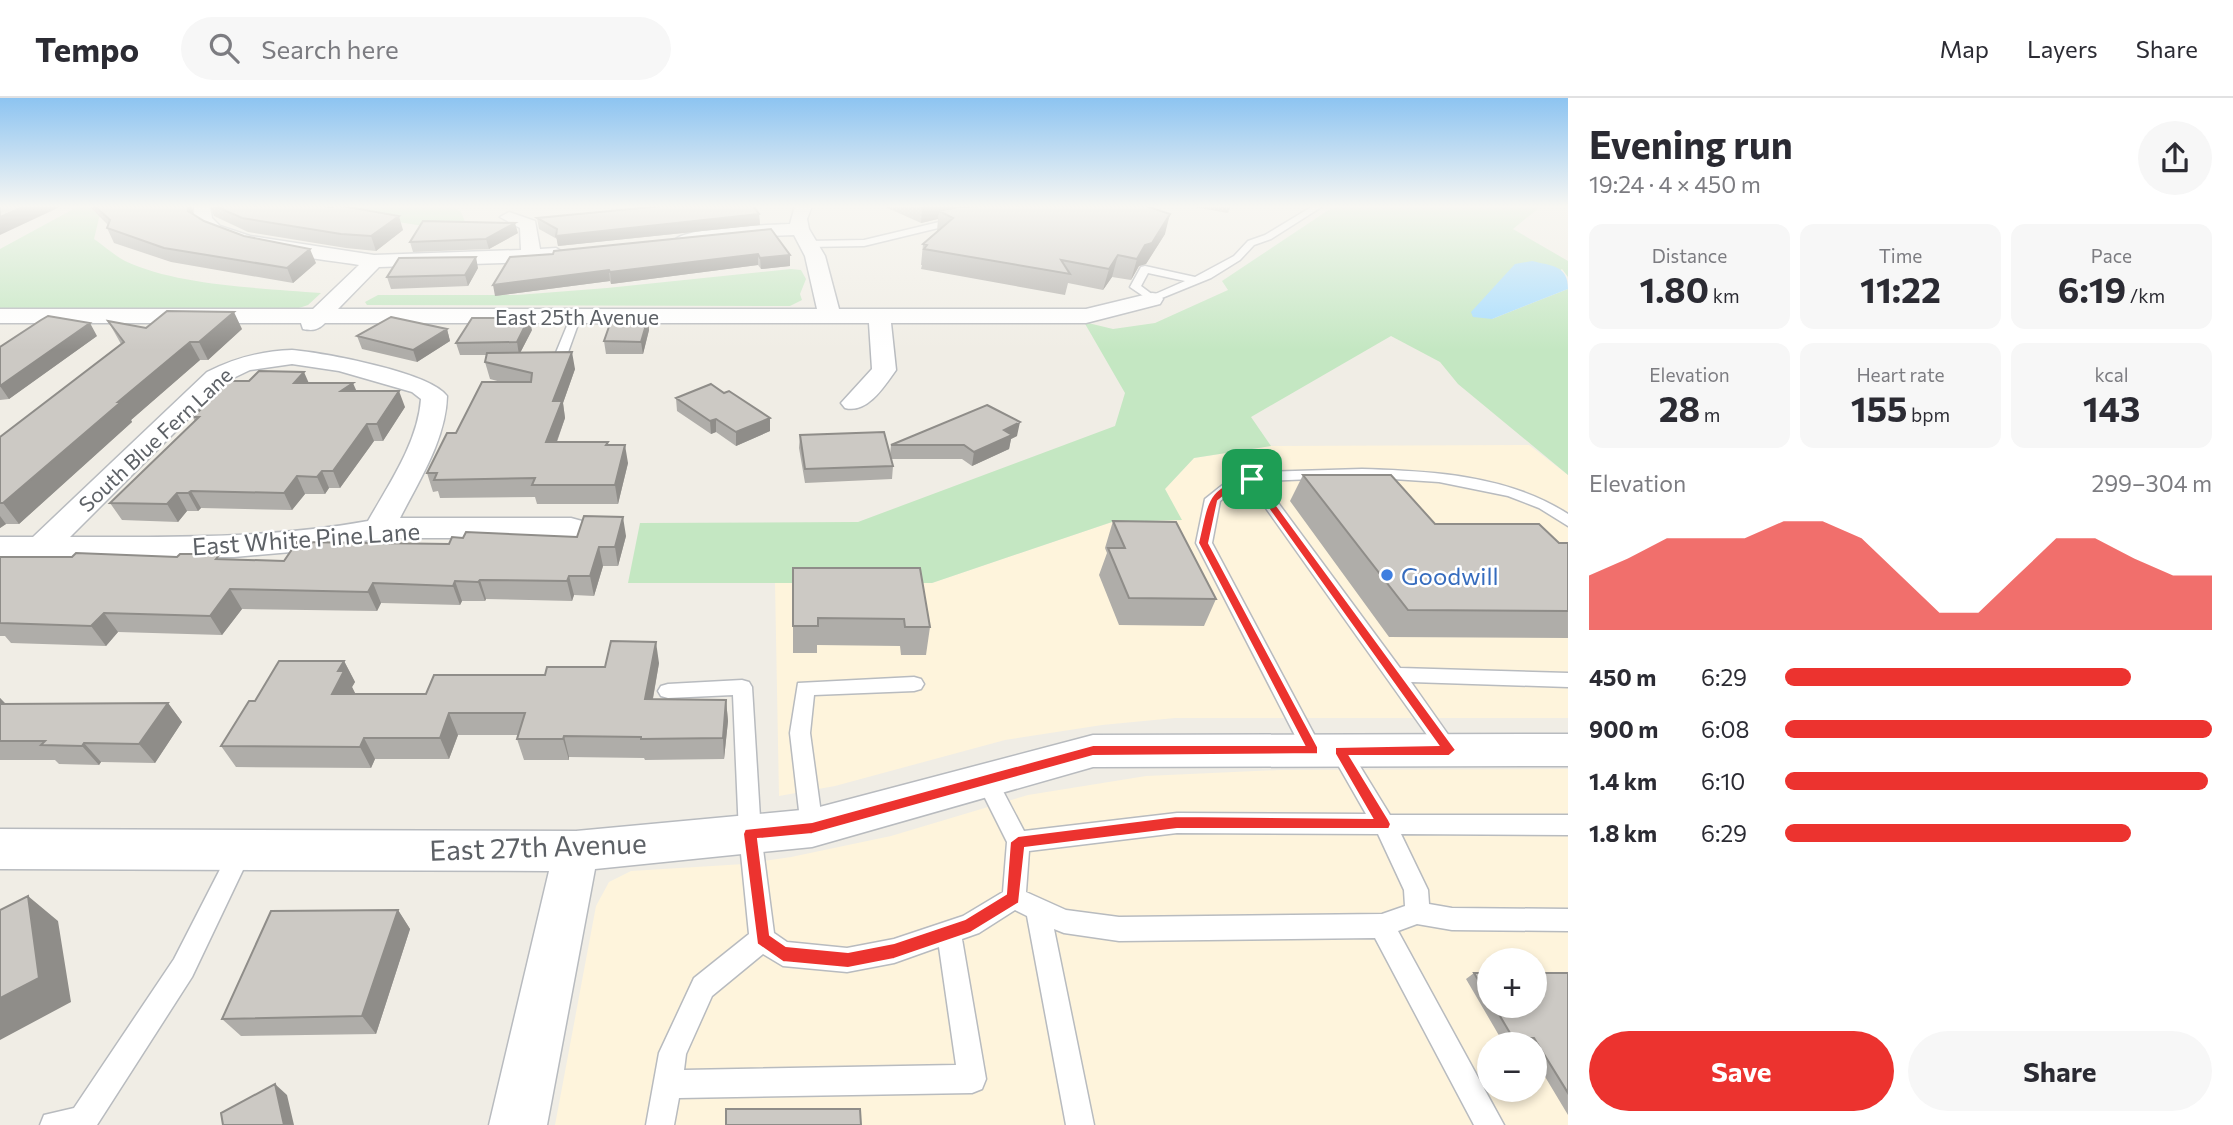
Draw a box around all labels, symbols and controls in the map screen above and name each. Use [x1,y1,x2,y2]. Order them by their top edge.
search box [181,17,671,80]
text: Tempo [35,28,139,69]
icon: search [205,29,243,67]
text: Search here [261,33,399,64]
text: Map [1940,34,1989,63]
text: Layers [2027,34,2098,63]
text: Share [2136,34,2198,63]
text: Evening run [1589,120,1793,167]
button: share [2138,121,2212,195]
text: 19:24 · 4 × 450 m [1589,170,1761,198]
text: Distance [1652,244,1727,267]
text: Time [1879,244,1922,267]
text: Pace [2091,244,2132,267]
text: 1.80 [1639,267,1709,310]
text: 11:22 [1860,267,1941,310]
text: 6:19 [2058,267,2126,310]
text: km [1709,284,1740,307]
text: /km [2126,284,2165,307]
street label: East 25th Avenue [495,304,659,329]
street label: South Blue Fern Lane [73,362,237,516]
text: Elevation [1649,363,1730,386]
text: Heart rate [1856,363,1945,386]
text: kcal [2094,363,2129,386]
text: 28 [1659,386,1700,429]
text: 155 [1851,386,1907,429]
text: 143 [2083,386,2140,429]
text: m [1700,403,1720,426]
text: bpm [1907,403,1950,426]
pin [1222,449,1282,509]
icon: arrive [1233,460,1271,498]
text: Elevation [1589,469,1686,497]
text: 299–304 m [2091,469,2212,497]
street label: East White Pine Lane [191,516,421,560]
place label: Goodwill [1401,561,1499,590]
marker: Goodwill [1379,567,1395,583]
text: 450 m [1589,663,1656,691]
text: 6:29 [1701,663,1747,691]
text: 900 m [1589,715,1658,743]
text: 6:08 [1701,715,1749,743]
text: 1.4 km [1589,767,1657,795]
text: 6:10 [1701,767,1745,795]
text: 1.8 km [1589,819,1657,847]
text: 6:29 [1701,819,1747,847]
street label: East 27th Avenue [429,825,647,867]
map controls [1477,948,1547,1102]
button: + [1477,948,1547,1018]
button: Save [1589,1031,1894,1111]
button: Share [1908,1031,2212,1111]
button: − [1477,1032,1547,1102]

